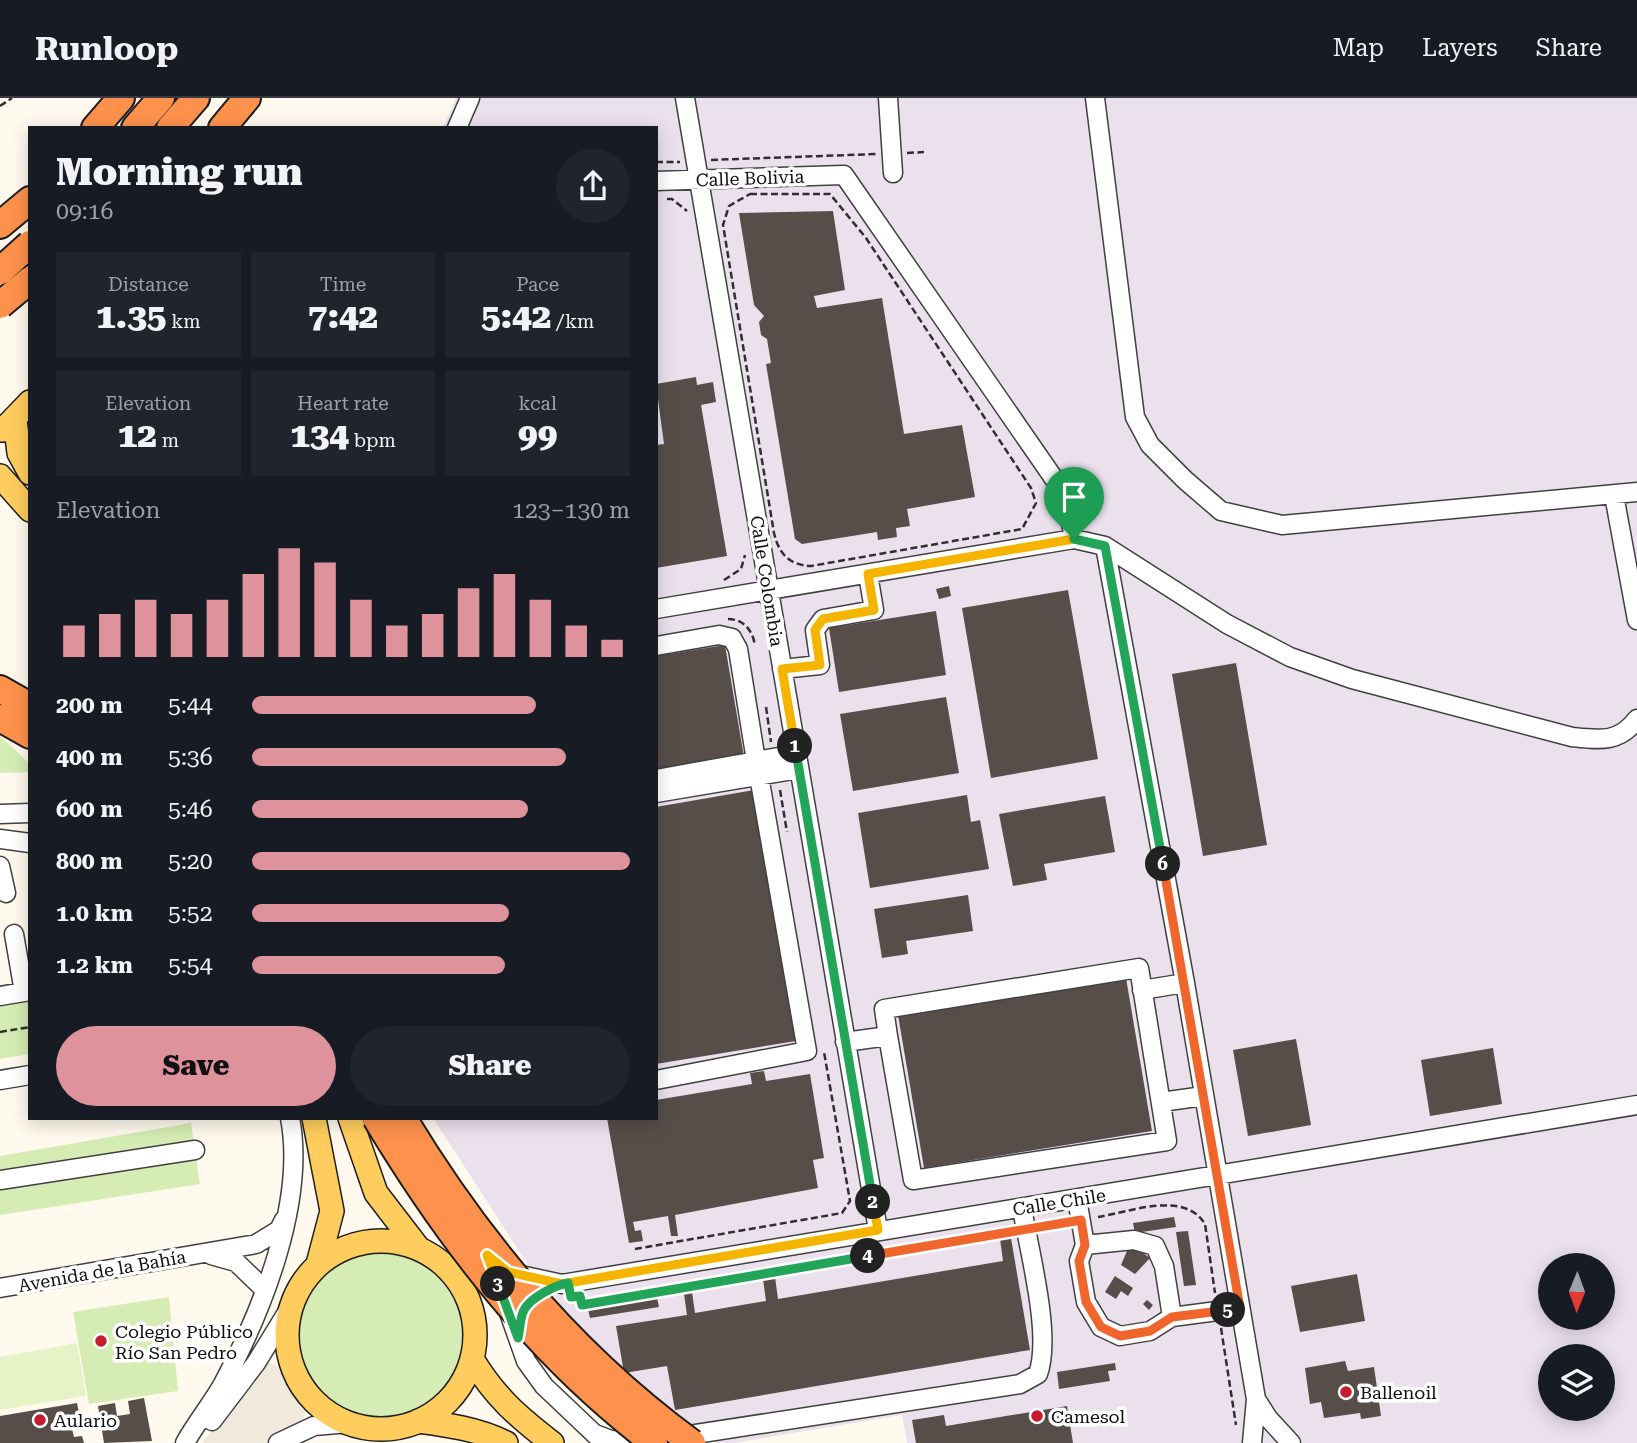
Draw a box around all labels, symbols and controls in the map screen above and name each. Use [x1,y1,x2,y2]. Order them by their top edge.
text: Runloop [35,29,178,68]
text: Map [1333,34,1384,62]
text: Layers [1422,34,1498,62]
text: Share [1536,34,1602,62]
button: share [556,149,630,223]
text: Morning run [56,150,303,194]
street label: Calle Bolivia [695,166,805,190]
text: 09:16 [56,198,113,225]
text: Distance [108,273,189,296]
text: Time [320,273,366,296]
text: Pace [516,273,559,296]
text: 1.35 [96,296,166,337]
text: 7:42 [308,296,378,337]
text: 5:42 [481,296,551,337]
text: km [166,310,201,333]
text: /km [551,310,594,333]
text: Elevation [105,392,191,415]
text: Heart rate [297,392,389,415]
text: kcal [519,392,557,415]
text: 12 [118,415,157,456]
text: 134 [290,415,349,456]
text: 99 [518,415,557,456]
text: m [157,429,179,452]
text: bpm [349,429,396,452]
pin [1044,467,1104,539]
icon: arrive [1055,478,1093,516]
text: Elevation [56,497,160,524]
text: 123–130 m [512,497,630,524]
street label: Calle Colombia [746,514,788,648]
text: 200 m [56,692,123,719]
text: 5:44 [168,692,213,719]
pin: 1 [778,728,812,764]
text: 1 [789,734,800,757]
text: 400 m [56,744,123,771]
text: 5:36 [168,744,213,771]
text: 600 m [56,796,123,823]
text: 5:46 [168,796,213,823]
pin: 6 [1146,846,1180,882]
text: 800 m [56,848,123,875]
text: 5:20 [168,848,213,875]
text: 6 [1157,852,1168,875]
text: 1.0 km [56,900,133,927]
text: 5:52 [168,900,213,927]
text: 1.2 km [56,952,133,979]
text: 5:54 [168,952,213,979]
button: Save [56,1026,336,1106]
button: Share [350,1026,630,1106]
pin: 2 [856,1184,890,1220]
street label: Calle Chile [1011,1184,1107,1220]
text: 2 [867,1190,878,1213]
pin: 4 [850,1238,886,1274]
text: 4 [862,1244,873,1267]
street label: Avenida de la Bahía [17,1246,188,1296]
north arrow [1538,1253,1615,1330]
map controls [1538,1253,1615,1421]
pin: 3 [480,1266,516,1302]
text: 3 [492,1272,503,1295]
pin: 5 [1210,1292,1246,1328]
text: 5 [1222,1298,1233,1321]
place label: Colegio Público Río San Pedro [115,1321,253,1363]
marker: Colegio Público Río San Pedro [93,1333,109,1349]
button: layers [1538,1344,1615,1421]
place label: Ballenoil [1360,1382,1437,1403]
marker: Ballenoil [1338,1384,1354,1400]
place label: Camesol [1051,1406,1125,1427]
marker: Camesol [1029,1408,1045,1424]
place label: Aulario [54,1410,117,1431]
marker: Aulario [32,1412,48,1428]

